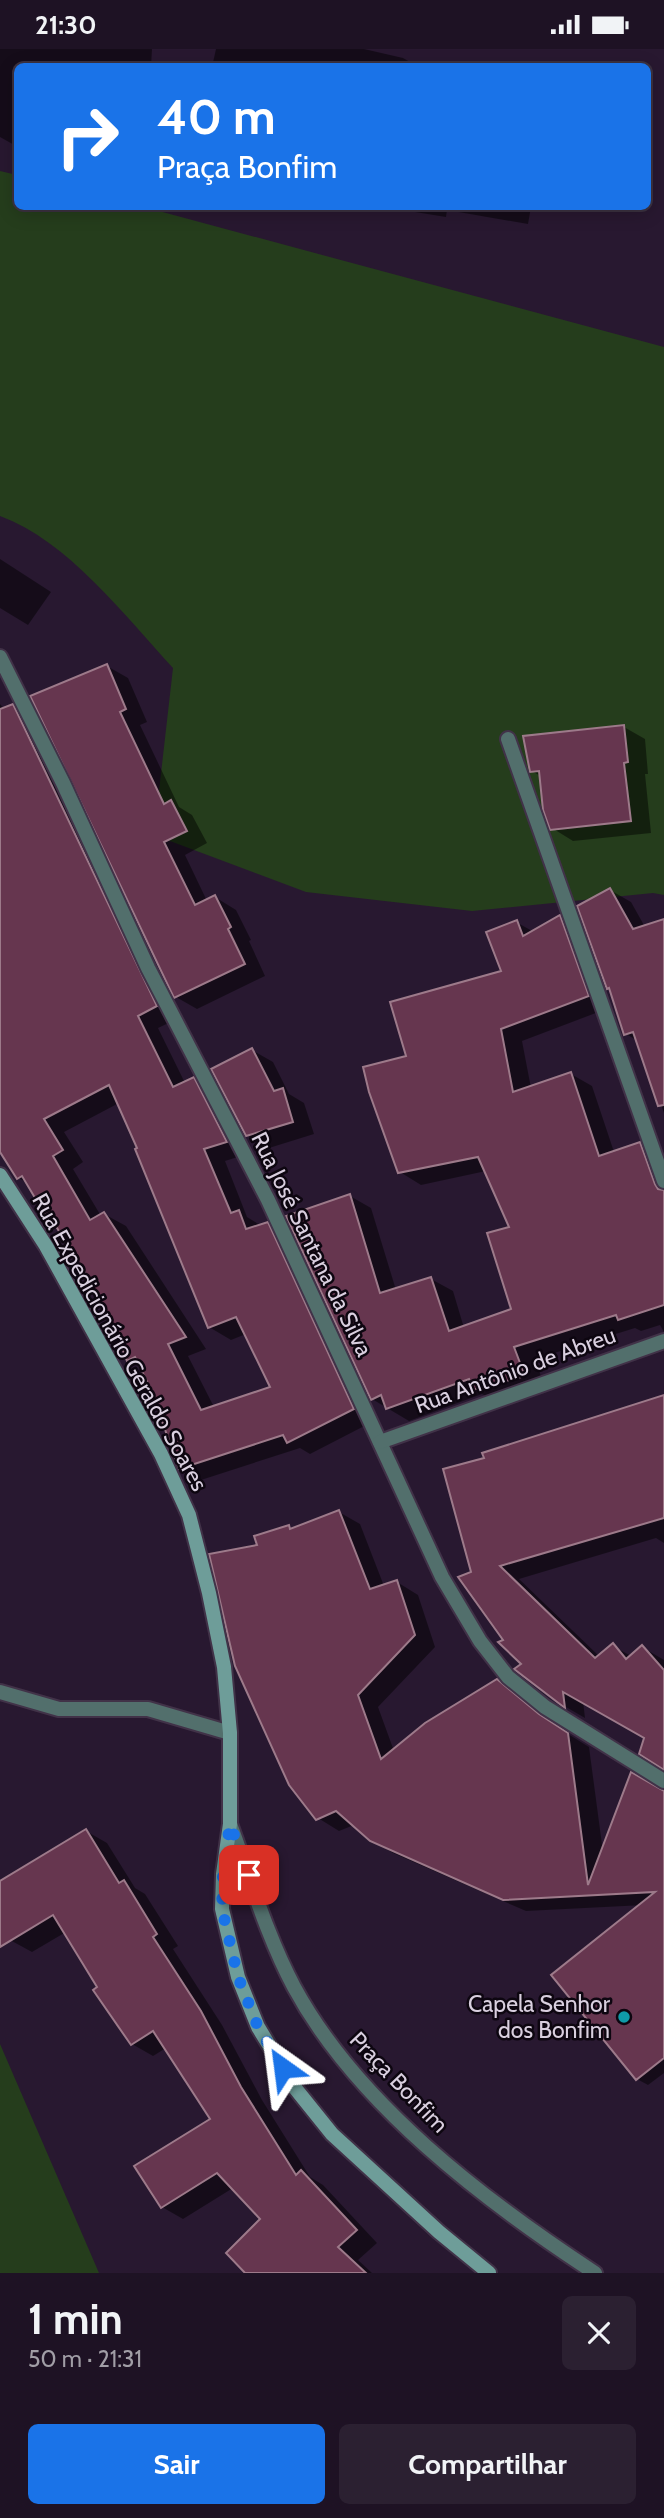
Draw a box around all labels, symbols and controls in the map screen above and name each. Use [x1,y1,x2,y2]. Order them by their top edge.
text: 21:30 [35,9,97,41]
text: 40 m [157,87,276,146]
icon: right [42,91,133,182]
text: Praça Bonfim [157,147,337,186]
street label: Rua José Santana da Silva [245,1127,379,1361]
street label: Rua Expedicionário Geraldo Soares [26,1188,214,1496]
street label: Rua Antônio de Abreu [411,1321,619,1419]
pin [219,1845,279,1905]
icon: arrive [230,1856,268,1894]
place label: Capela Senhor dos Bonfim [468,1990,611,2044]
marker: Capela Senhor dos Bonfim [616,2009,632,2025]
street label: Praça Bonfim [344,2026,454,2138]
position arrow [246,2031,320,2105]
text: 1 min [28,2293,123,2345]
button: close [562,2296,636,2370]
text: 50 m · 21:31 [28,2345,142,2373]
button: Sair [28,2424,325,2504]
button: Compartilhar [339,2424,636,2504]

